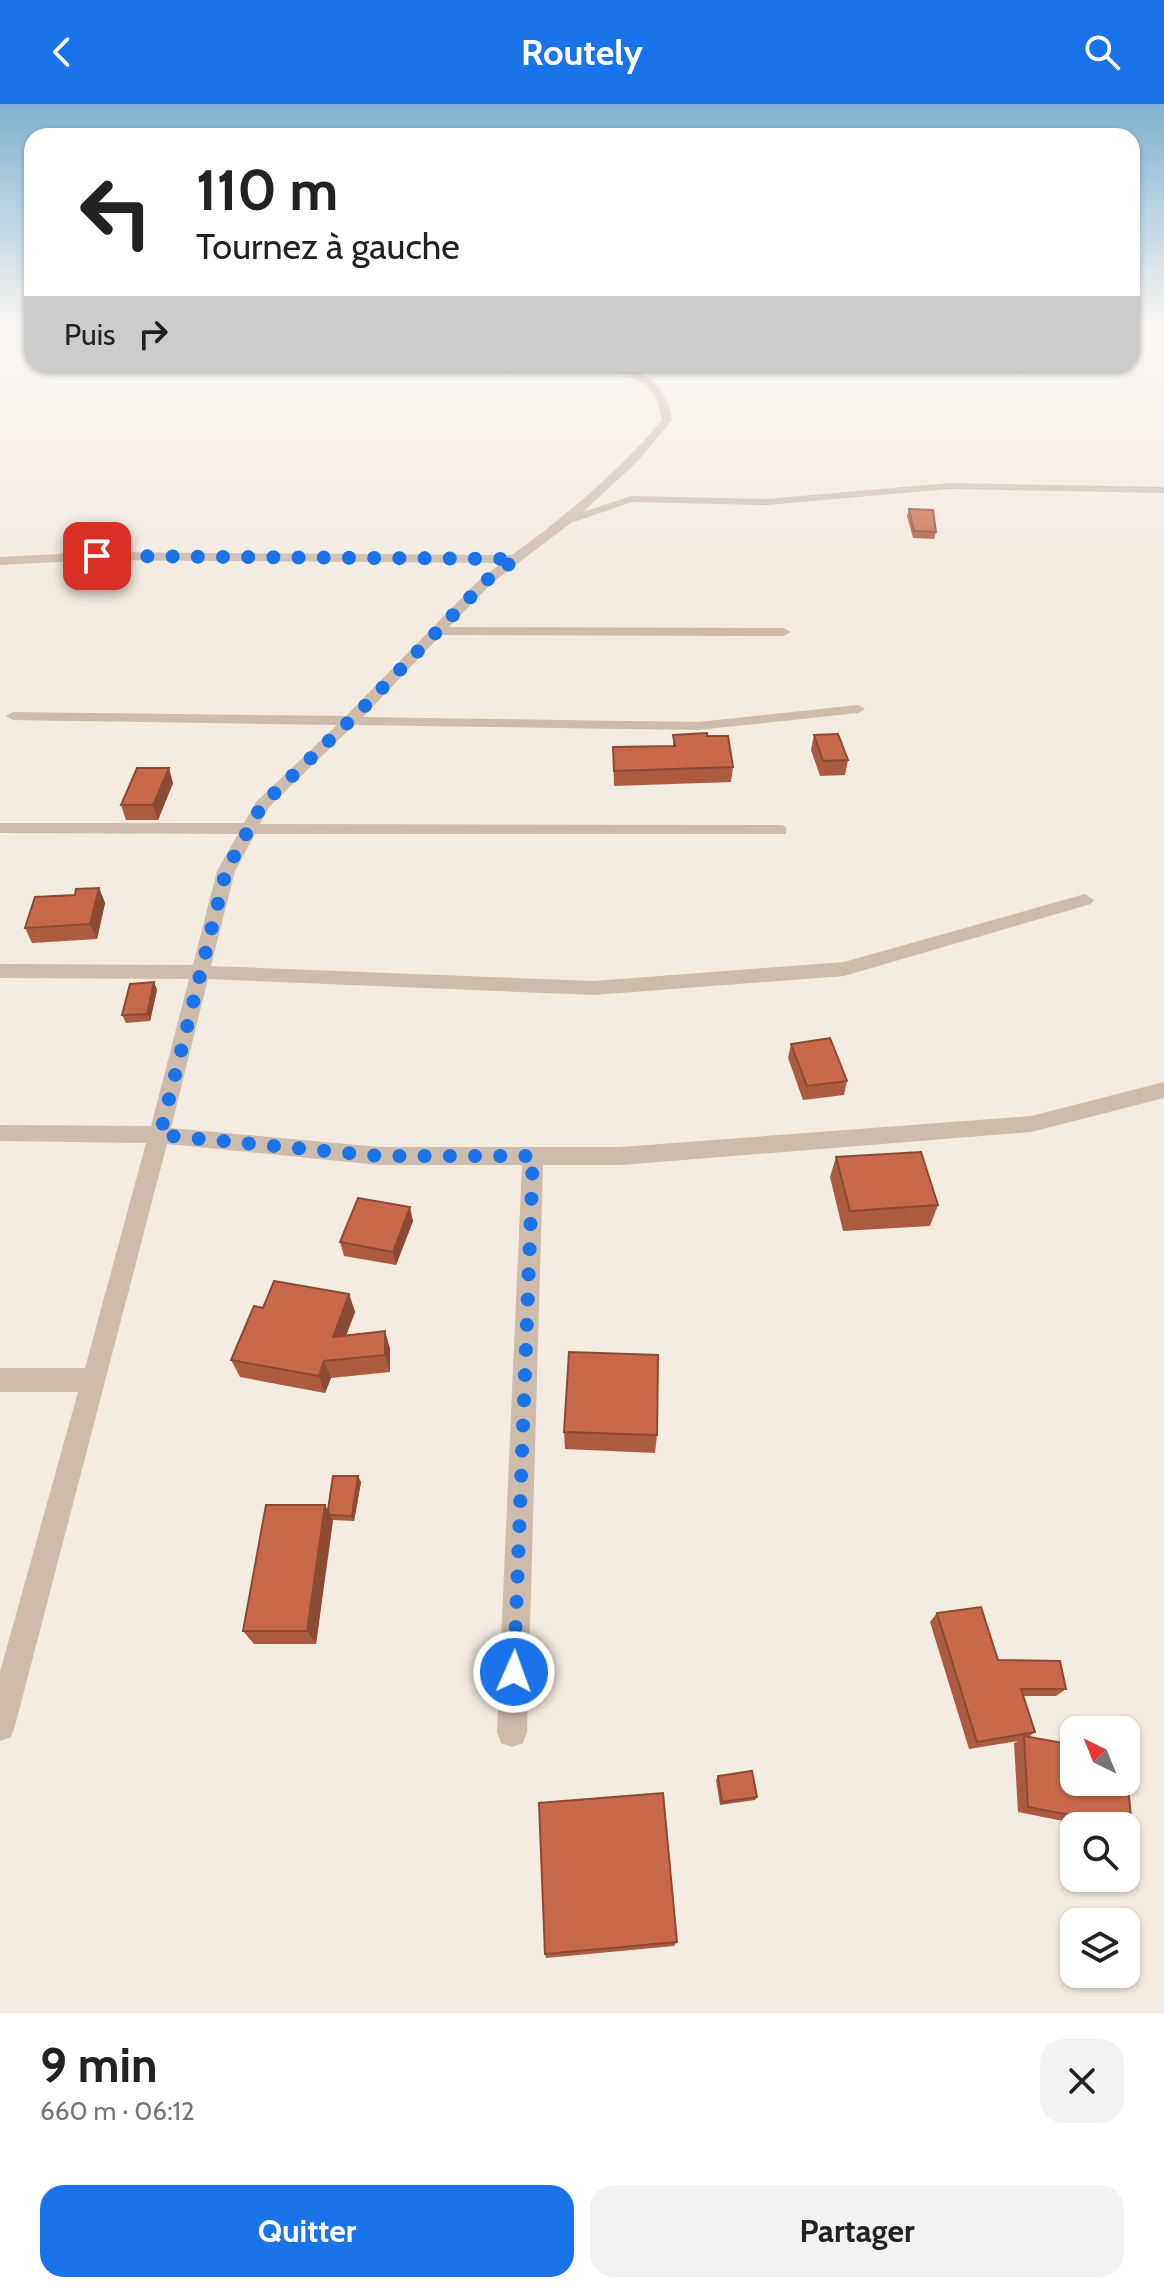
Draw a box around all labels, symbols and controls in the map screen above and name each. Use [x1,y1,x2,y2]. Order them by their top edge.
icon: back [40,30,84,74]
text: Routely [521,30,643,74]
icon: search [1080,30,1124,74]
text: 110 m [196,156,338,224]
icon: left [64,160,168,264]
text: Tournez à gauche [196,224,460,268]
icon: right [131,312,175,356]
text: Puis [64,316,115,353]
pin [63,522,131,590]
icon: arrive [75,534,119,578]
position arrow [472,1630,556,1714]
north arrow [1060,1716,1140,1796]
map controls [1060,1716,1140,1988]
button: search [1060,1812,1140,1892]
button: layers [1060,1908,1140,1988]
text: 9 min [40,2036,158,2094]
button: close [1040,2039,1124,2123]
text: 660 m · 06:12 [40,2095,195,2127]
button: Quitter [40,2185,574,2277]
button: Partager [590,2185,1124,2277]

